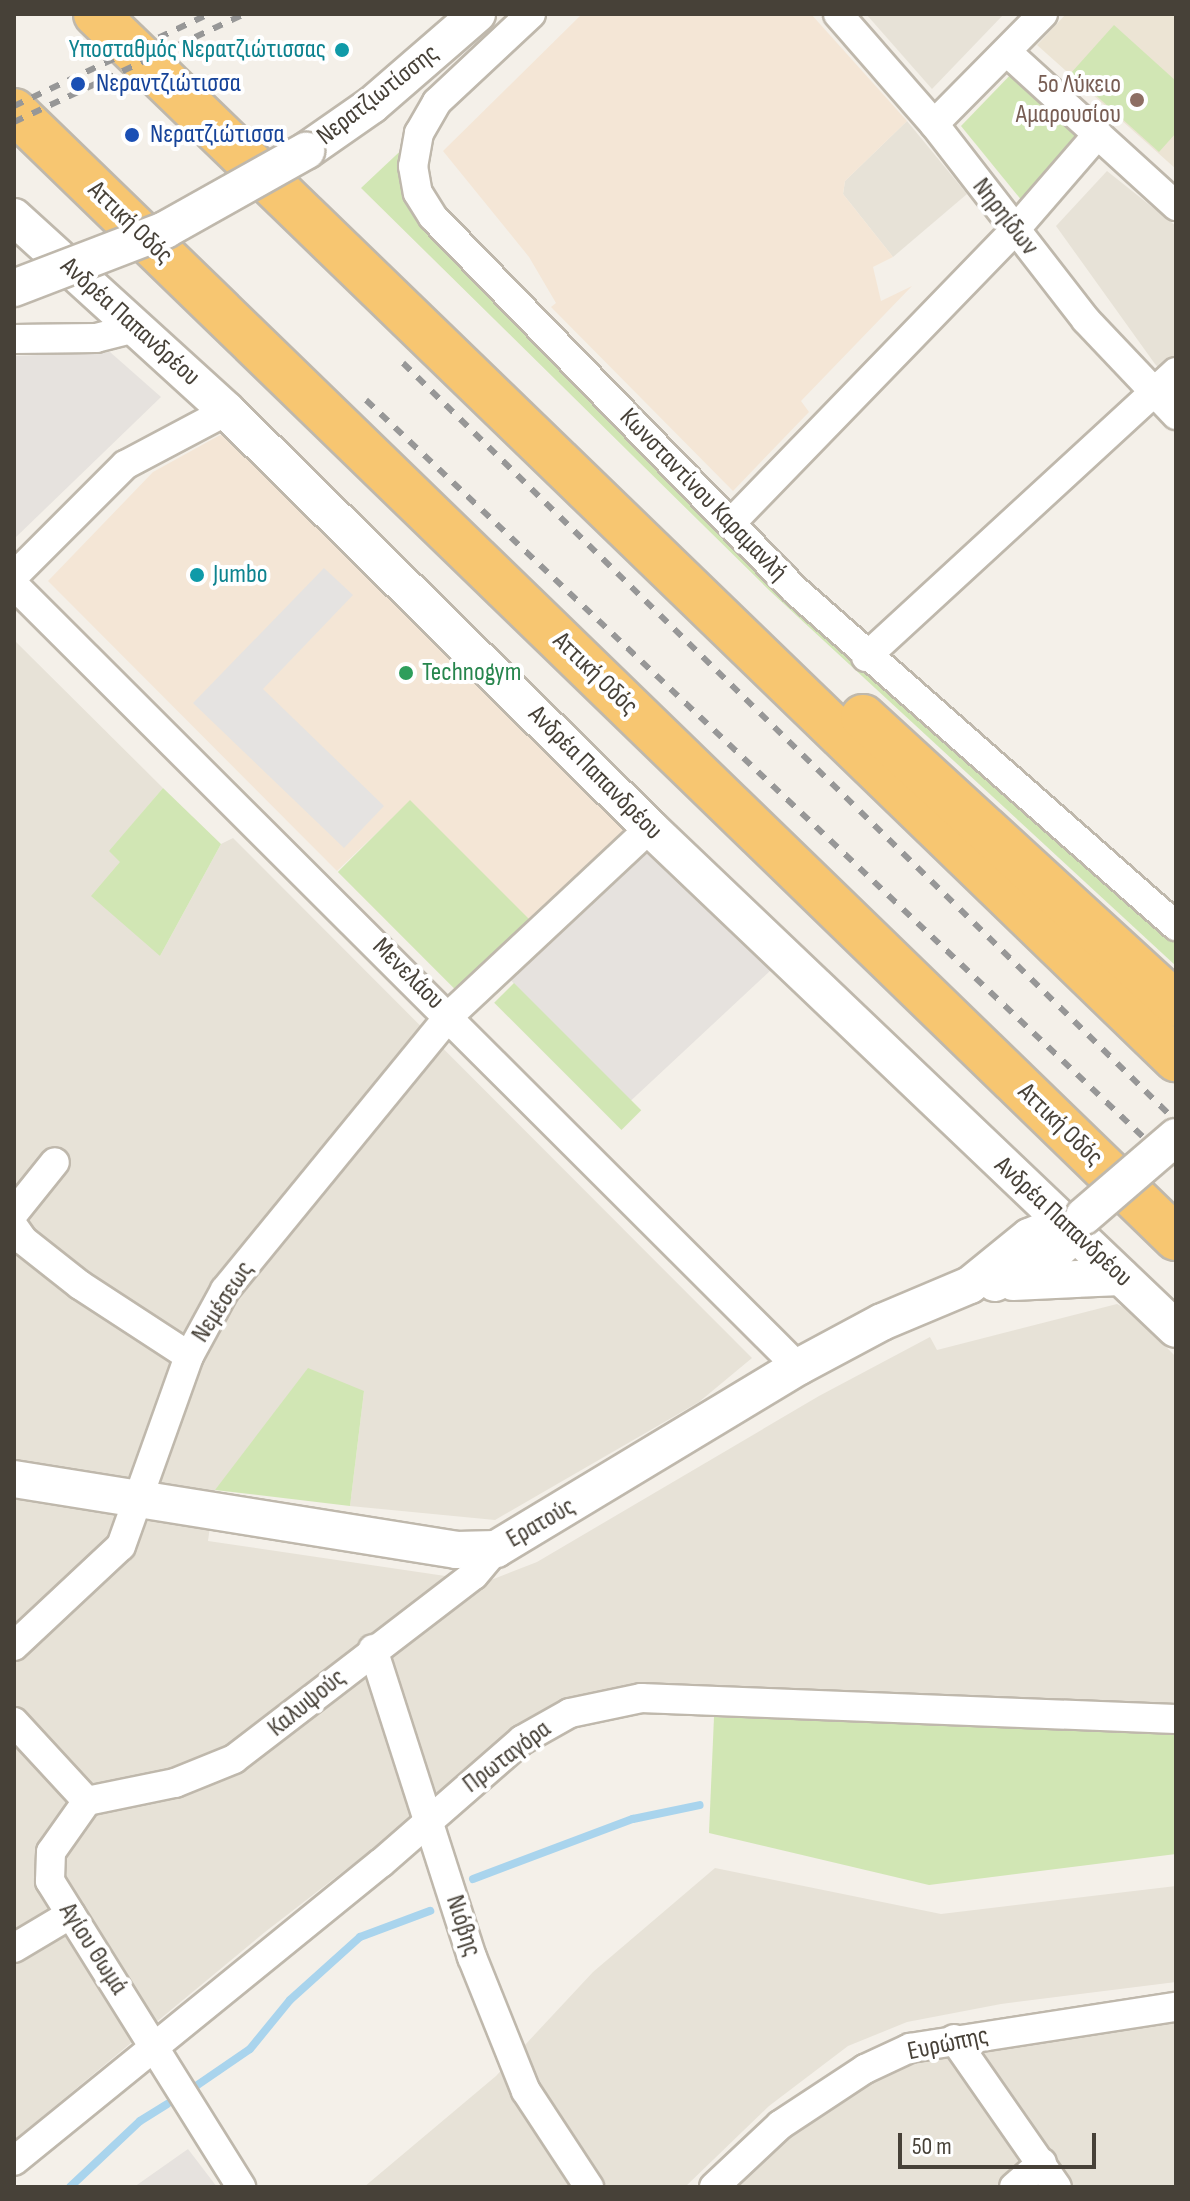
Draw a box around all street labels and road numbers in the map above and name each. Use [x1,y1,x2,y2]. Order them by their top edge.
street label: Νερατζιωτίσσης [311,38,445,152]
street label: Νηρηίδων [965,172,1045,262]
street label: Αττική Οδός [81,175,179,271]
street label: Ανδρέα Παπανδρέου [54,251,206,393]
street label: Κωνσταντίνου Καραμανλή [613,402,793,588]
street label: Αττική Οδός [546,626,644,722]
street label: Ανδρέα Παπανδρέου [521,699,669,847]
street label: Μενελάου [366,932,450,1016]
street label: Αττική Οδός [1011,1077,1109,1173]
street label: Ανδρέα Παπανδρέου [988,1150,1138,1294]
street label: Νεμέσεως [185,1256,261,1348]
street label: Ερατούς [501,1491,581,1555]
street label: Καλυψούς [262,1662,352,1744]
street label: Πρωταγόρα [457,1714,557,1800]
street label: Νιόβης [438,1891,488,1961]
street label: Αγίου Θωμά [52,1897,134,2001]
street label: Ευρώπης [905,2020,991,2068]

